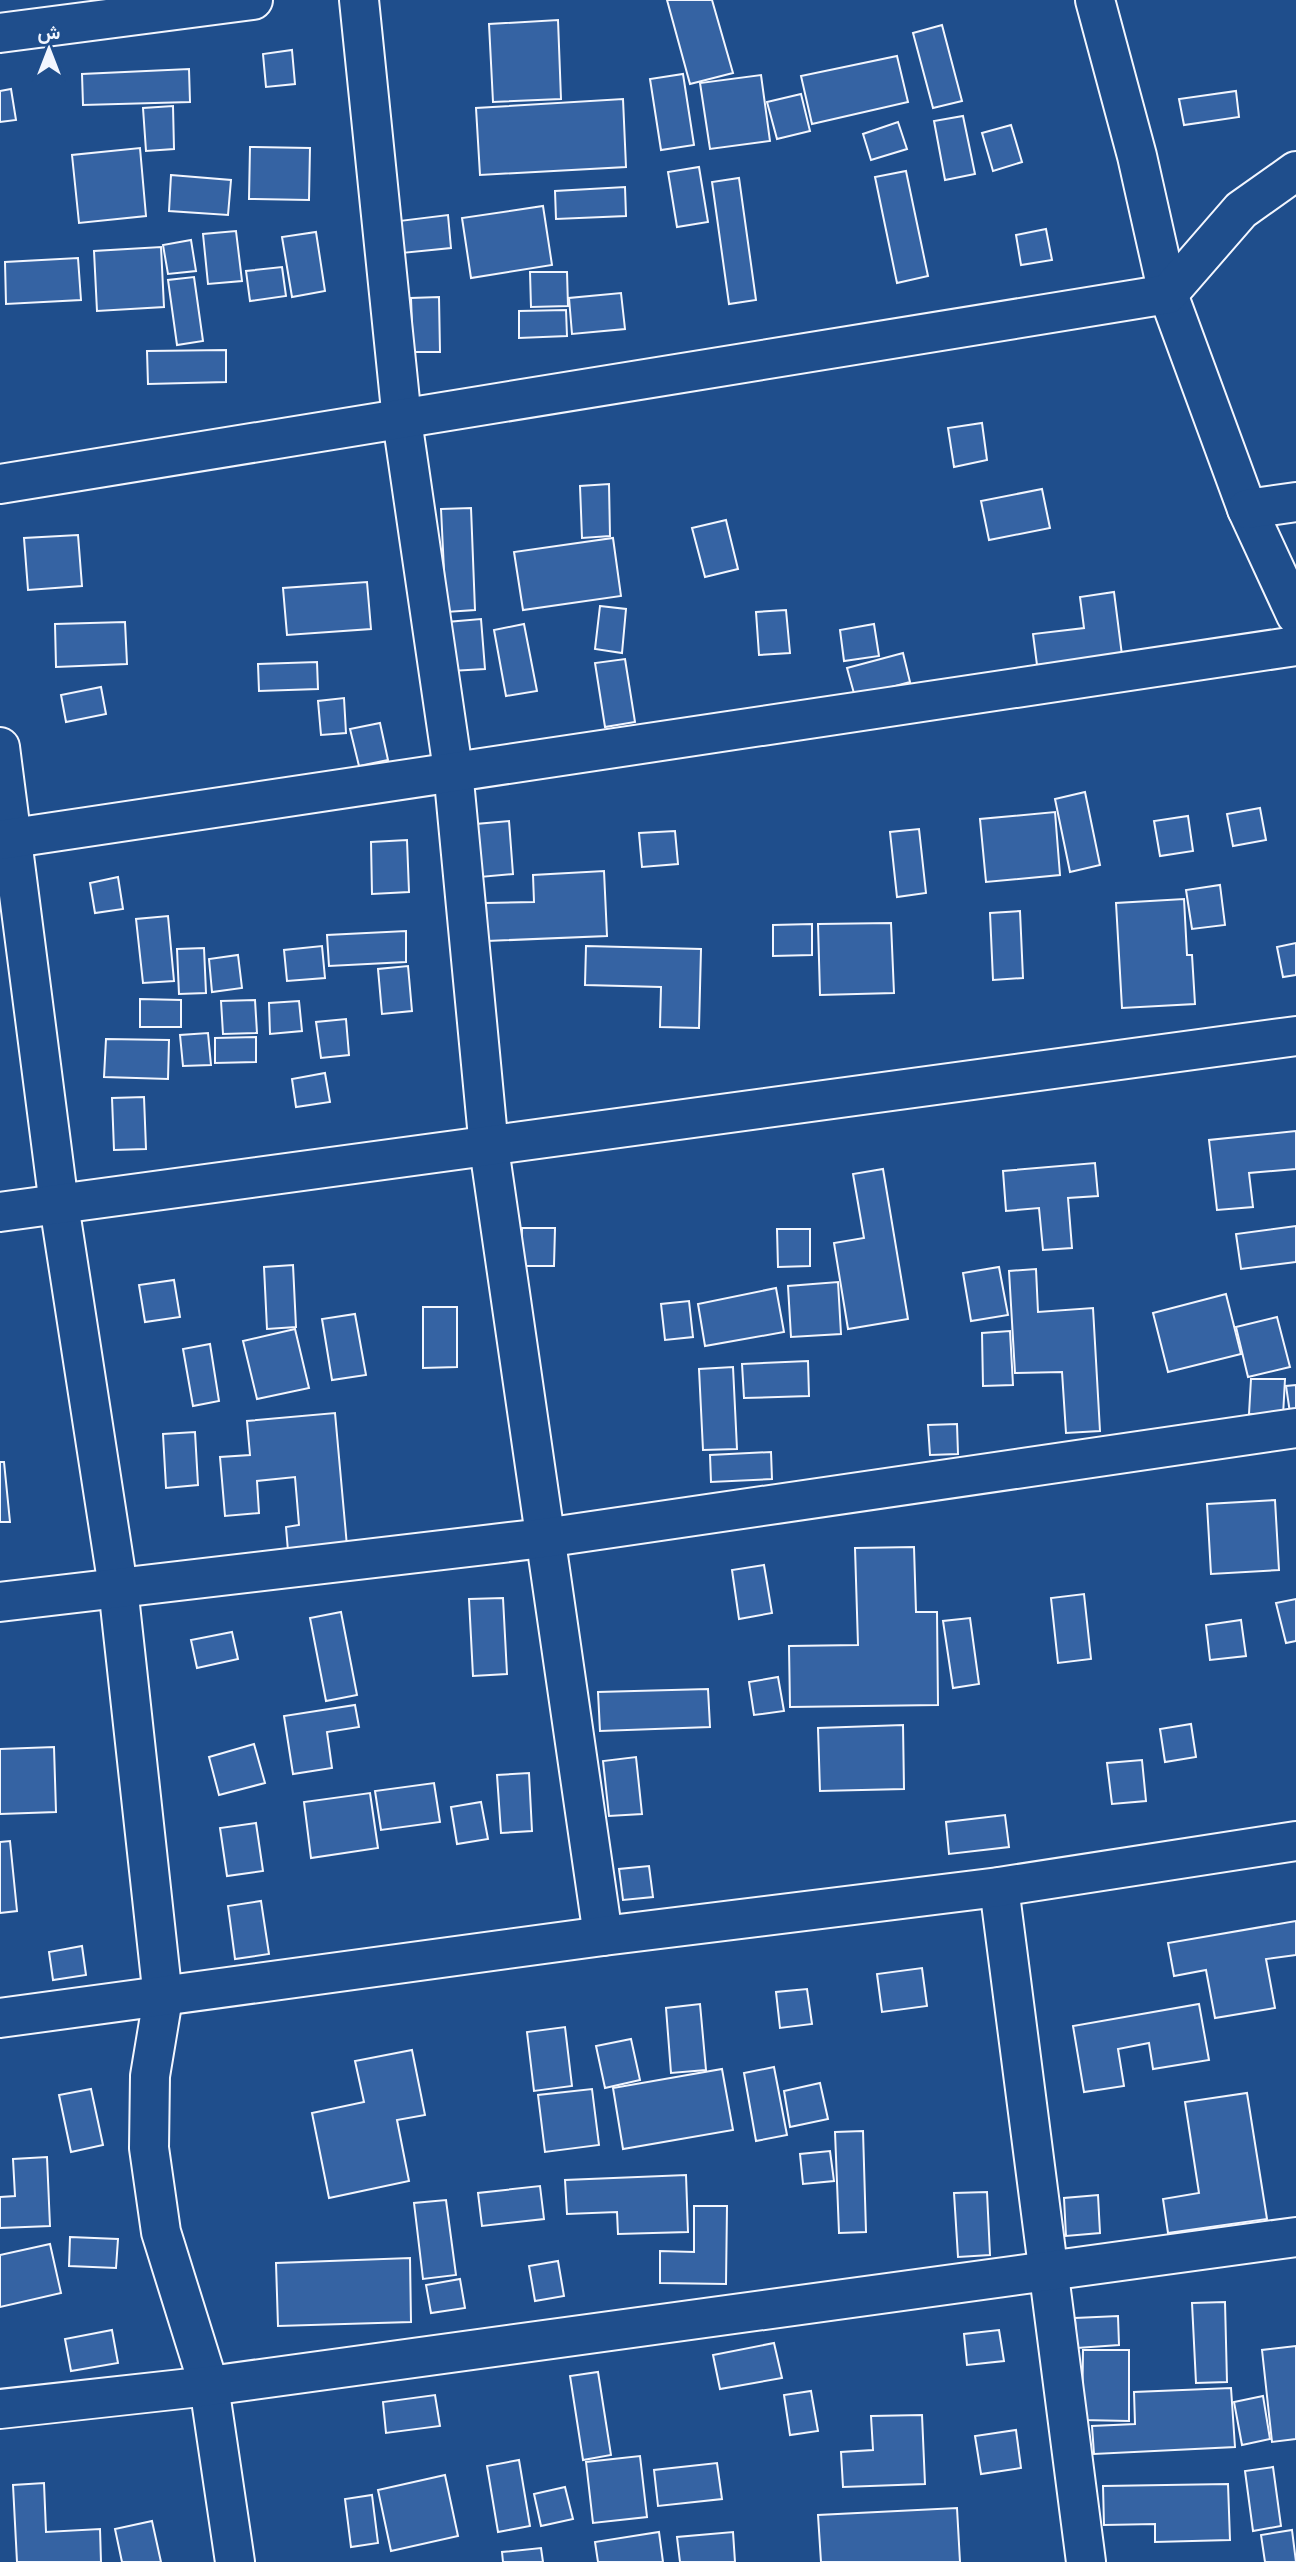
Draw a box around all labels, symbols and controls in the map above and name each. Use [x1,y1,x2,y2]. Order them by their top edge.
north arrow [14,14,84,84]
text: ش [38,22,61,45]

